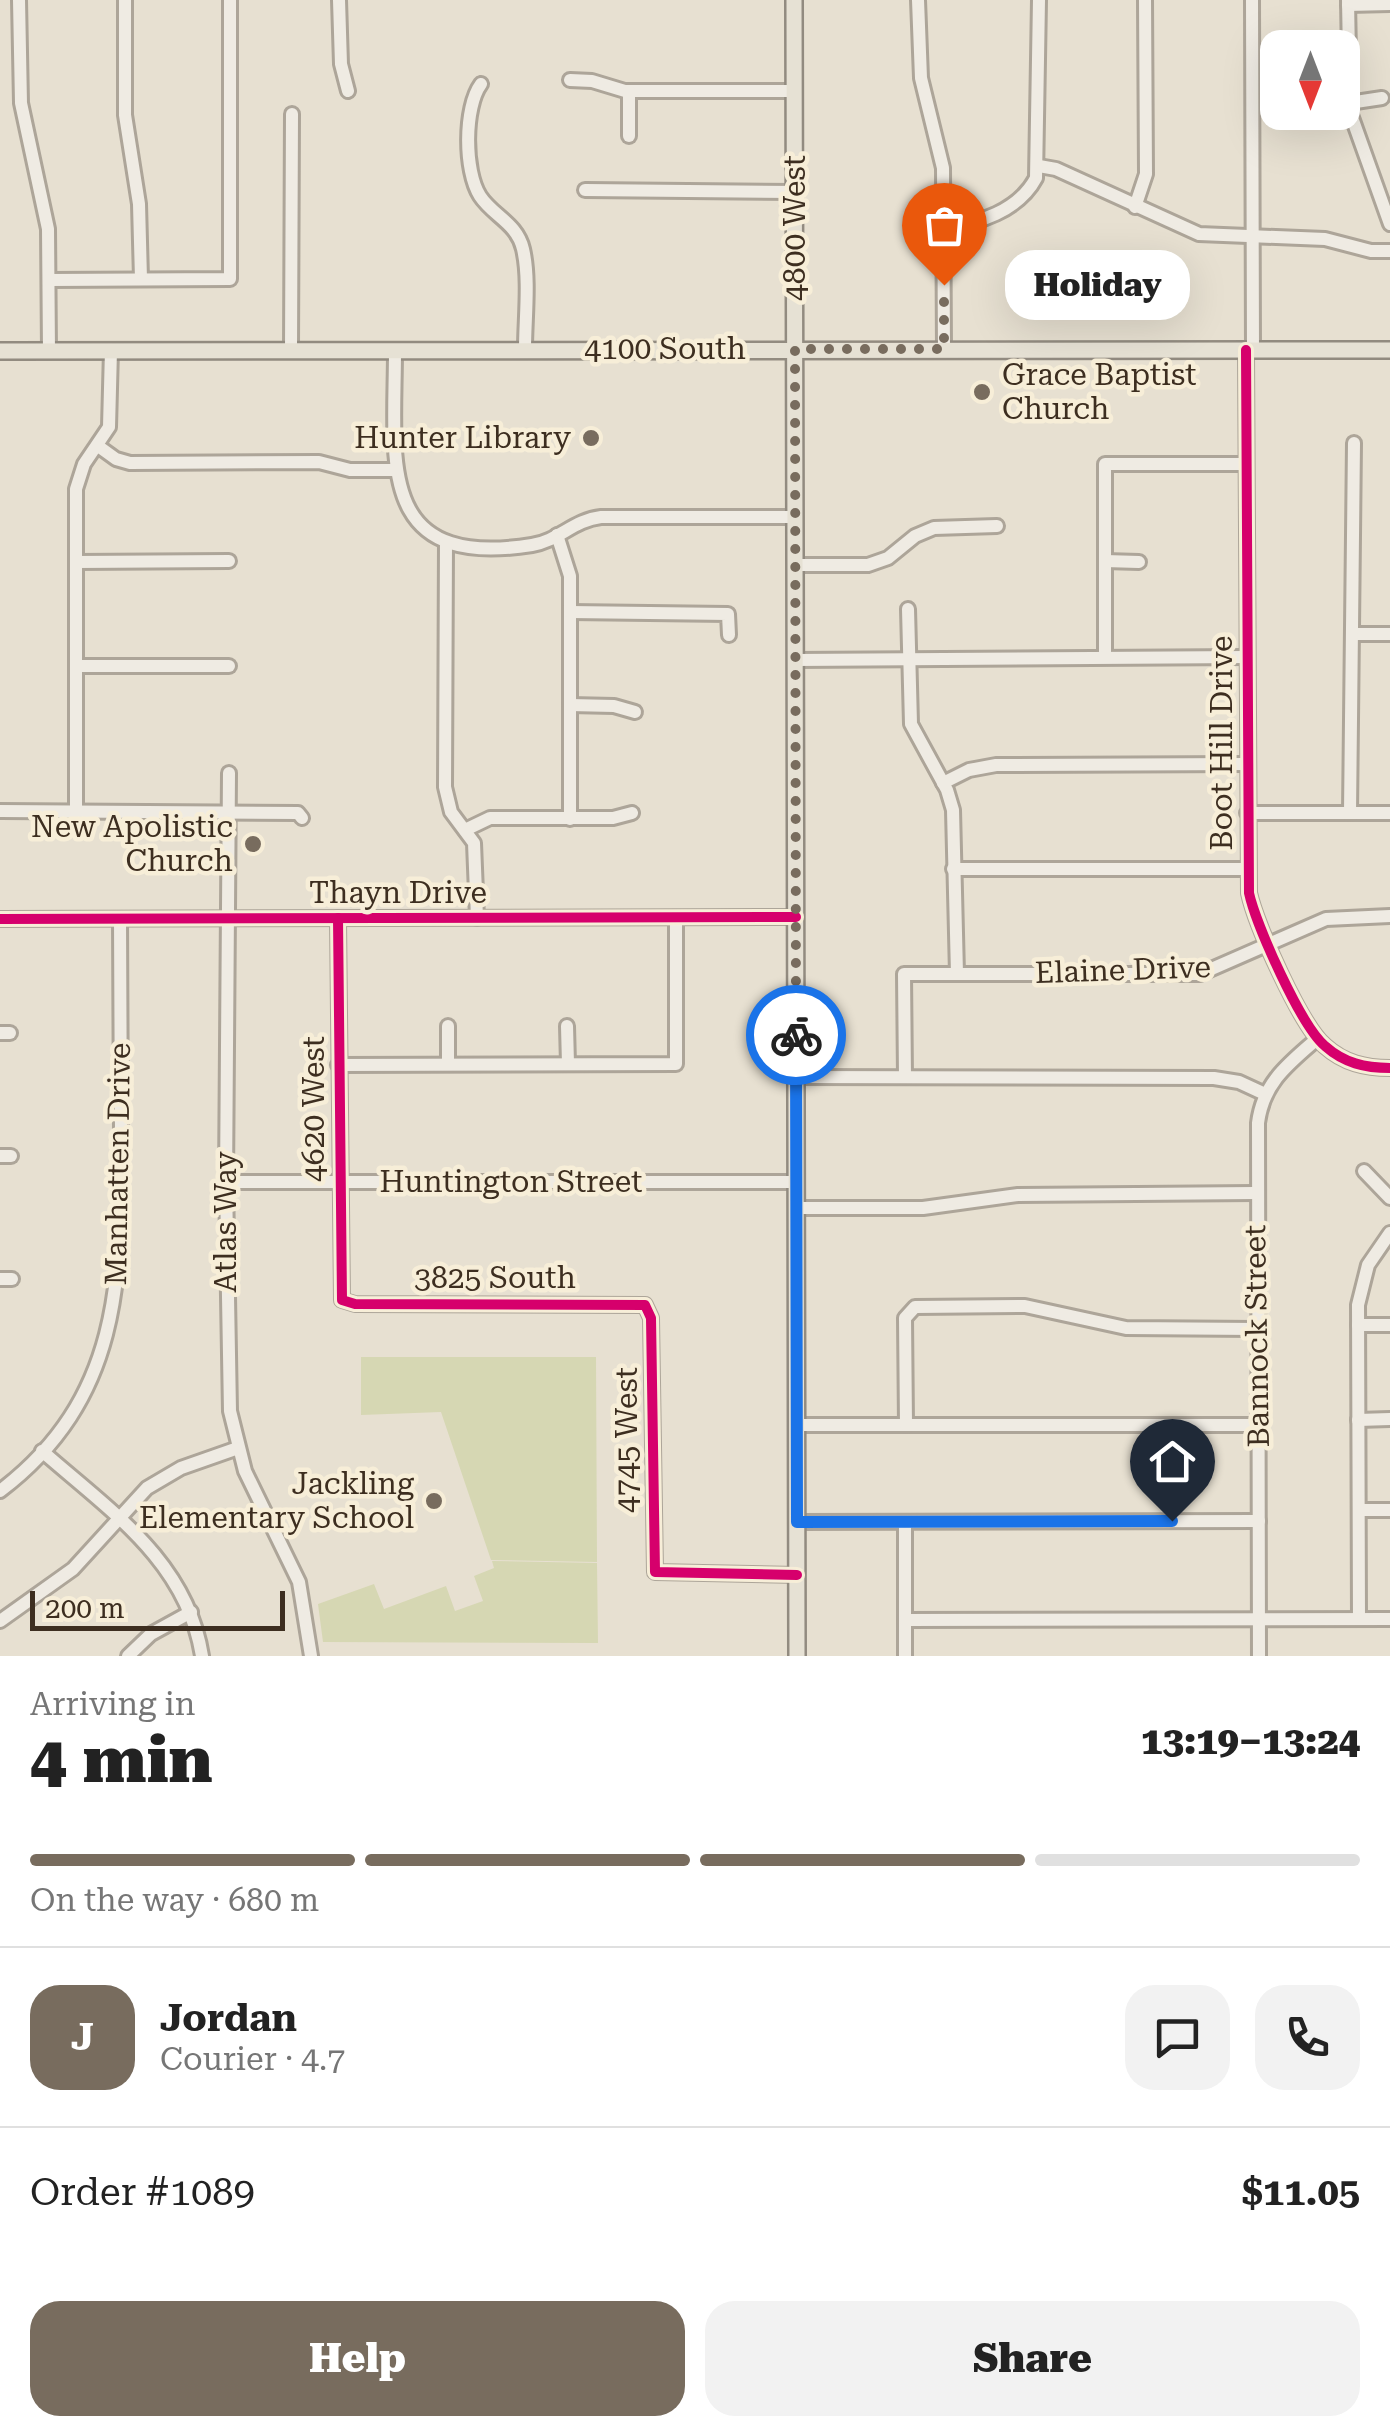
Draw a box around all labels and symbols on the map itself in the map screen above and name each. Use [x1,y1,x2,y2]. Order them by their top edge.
north arrow [1260,30,1360,130]
street label: 4800 West [777,155,812,301]
pin [902,183,987,286]
callout: Holiday [1004,250,1189,320]
street label: 4100 South [584,331,746,366]
place label: Grace Baptist Church [1002,357,1196,426]
marker: Grace Baptist Church [971,381,993,403]
place label: Hunter Library [354,420,571,455]
marker: Hunter Library [580,427,602,449]
street label: Boot Hill Drive [1204,636,1239,850]
place label: New Apolistic Church [31,809,233,878]
marker: New Apolistic Church [242,833,264,855]
street label: Thayn Drive [309,875,487,910]
street label: Elaine Drive [1034,949,1212,990]
courier [746,985,846,1085]
street label: 4620 West [296,1036,331,1182]
street label: Manhatten Drive [98,1042,137,1286]
street label: Atlas Way [208,1151,243,1293]
street label: Huntington Street [380,1164,642,1199]
street label: Bannock Street [1237,1224,1276,1448]
street label: 3825 South [414,1260,576,1295]
street label: 4745 West [609,1367,644,1513]
pin [1130,1419,1215,1522]
place label: Jackling Elementary School [139,1466,414,1535]
marker: Jackling Elementary School [423,1490,445,1512]
scale bar [30,1586,285,1630]

